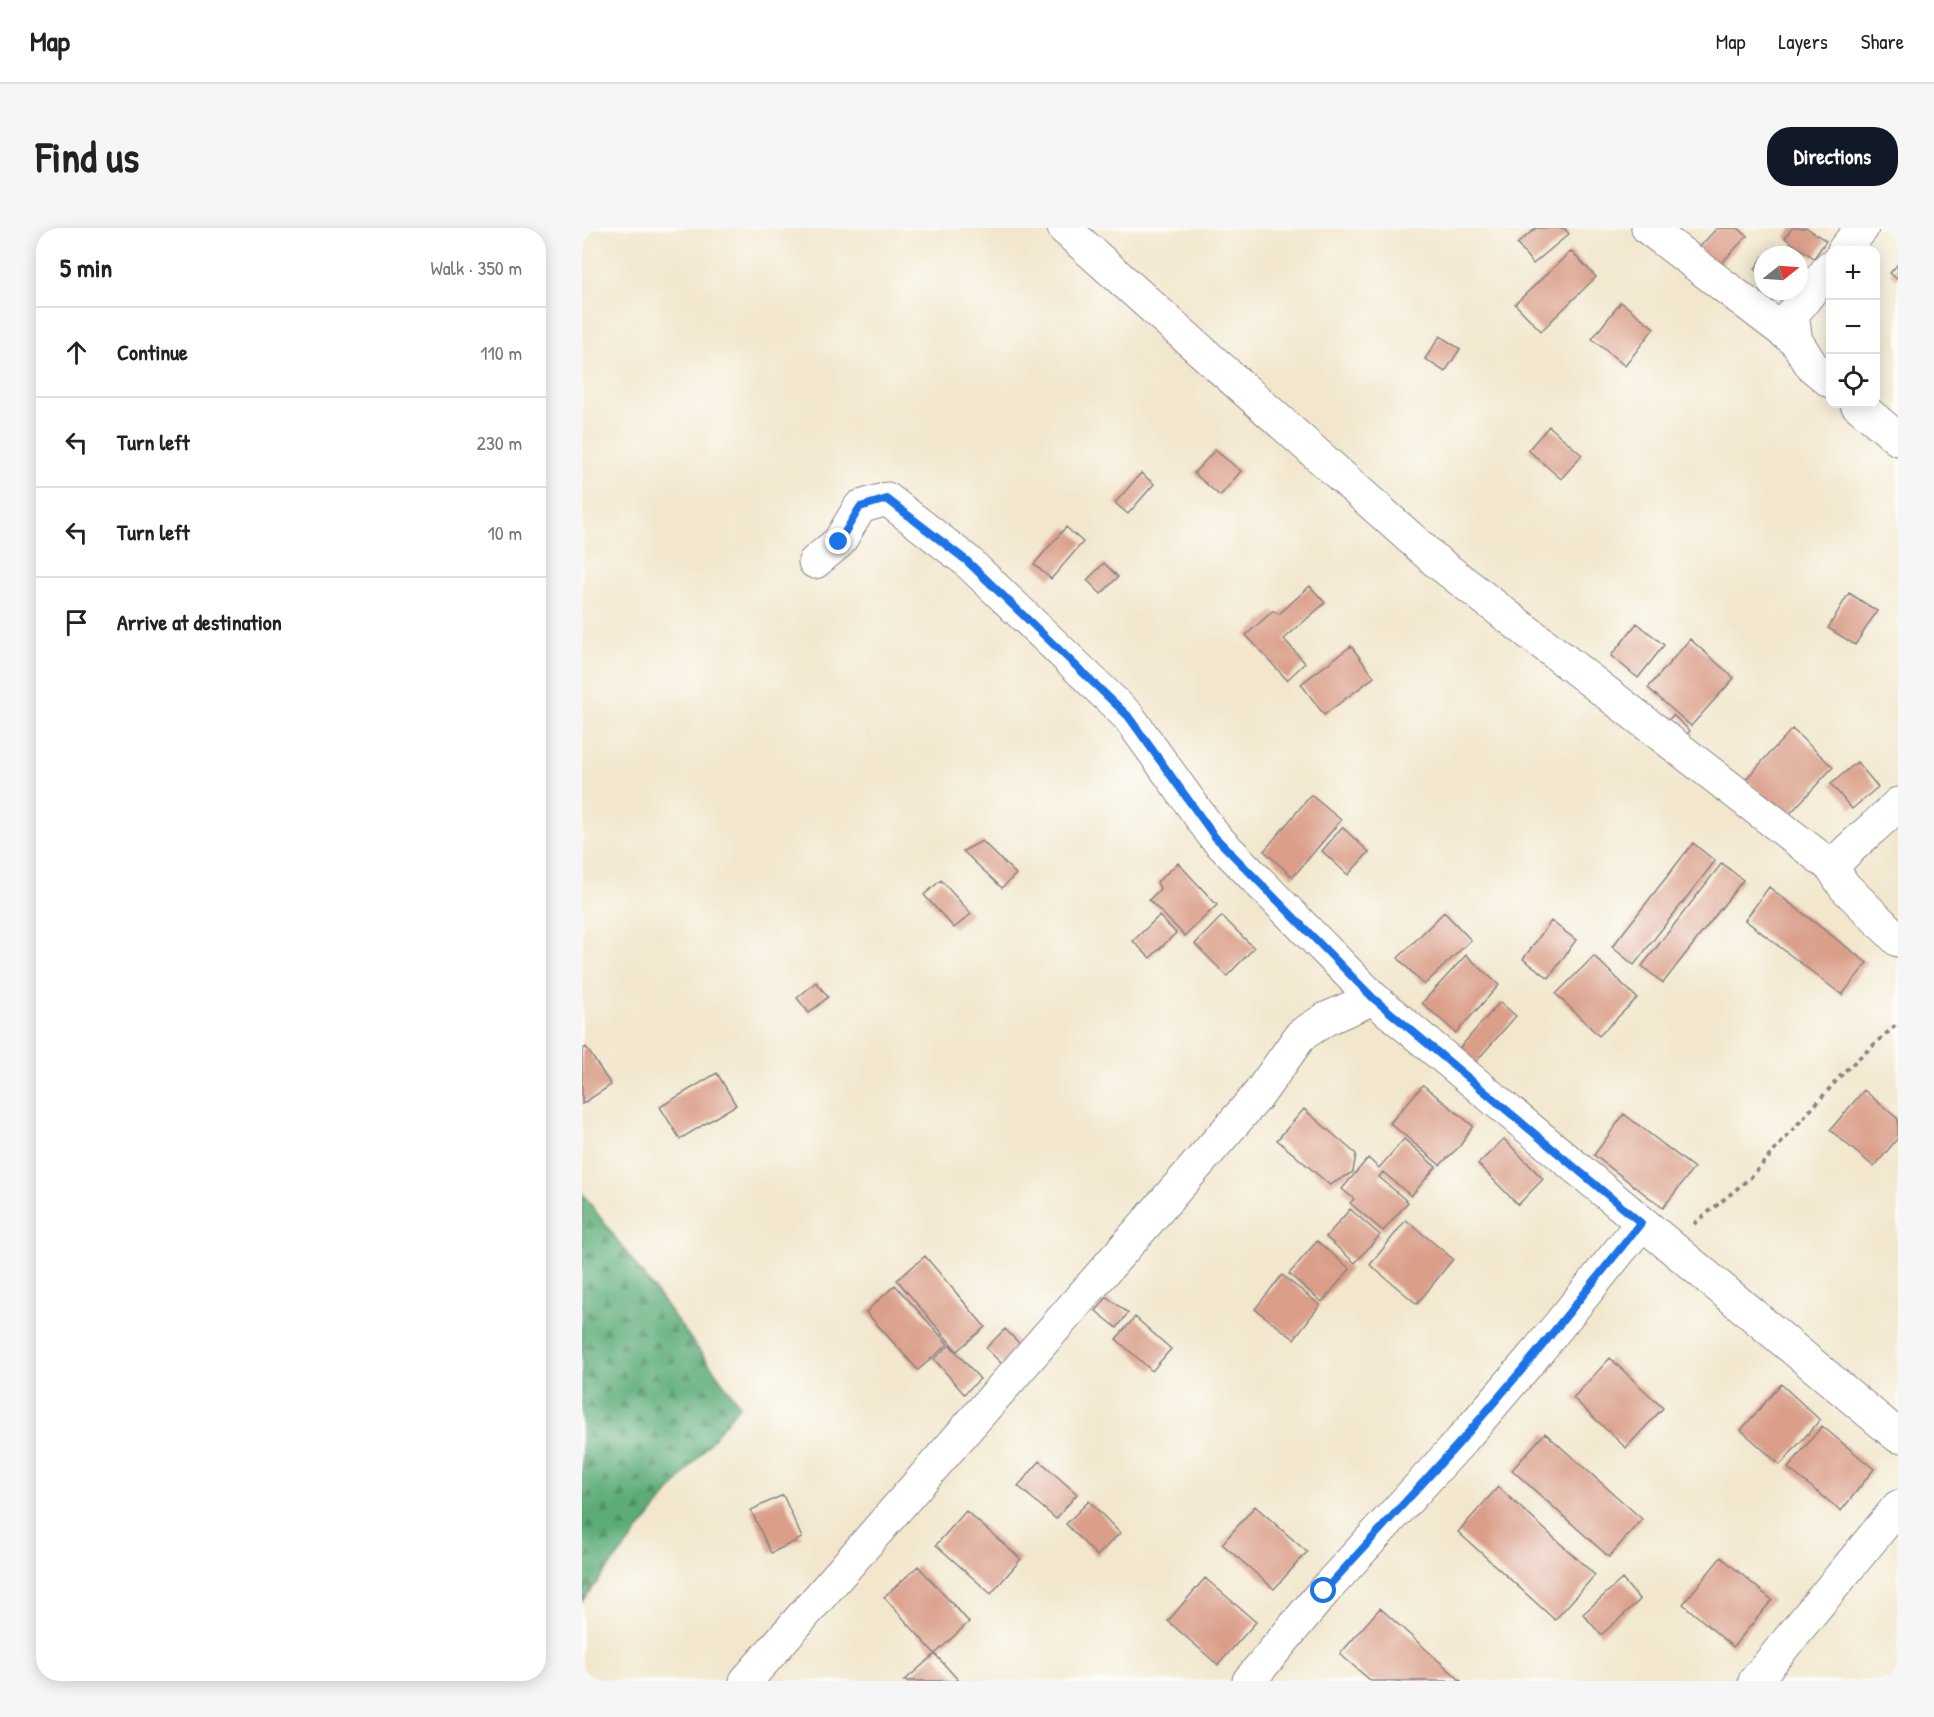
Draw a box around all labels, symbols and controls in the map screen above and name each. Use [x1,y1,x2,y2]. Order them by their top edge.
text: Map [30,22,70,60]
text: Map [1716,27,1745,56]
text: Layers [1778,27,1828,56]
text: Share [1861,27,1904,56]
button: Directions [1767,127,1898,186]
text: Find us [36,128,139,185]
north arrow [1754,246,1808,300]
map controls [1826,246,1880,408]
button: + [1826,246,1880,300]
text: 5 min [60,250,112,285]
text: Walk · 350 m [430,254,522,281]
button: − [1826,300,1880,354]
icon: ahead [60,336,93,369]
text: Continue [117,337,188,367]
text: 110 m [480,339,522,366]
button: locate [1826,354,1880,408]
icon: left [60,426,93,459]
text: Turn left [117,427,190,457]
text: 230 m [477,429,522,456]
icon: left [60,516,93,549]
text: Turn left [117,517,190,547]
text: 10 m [488,519,522,546]
route end [825,528,851,554]
icon: arrive [60,606,93,639]
text: Arrive at destination [117,607,282,637]
route start [1310,1577,1336,1603]

